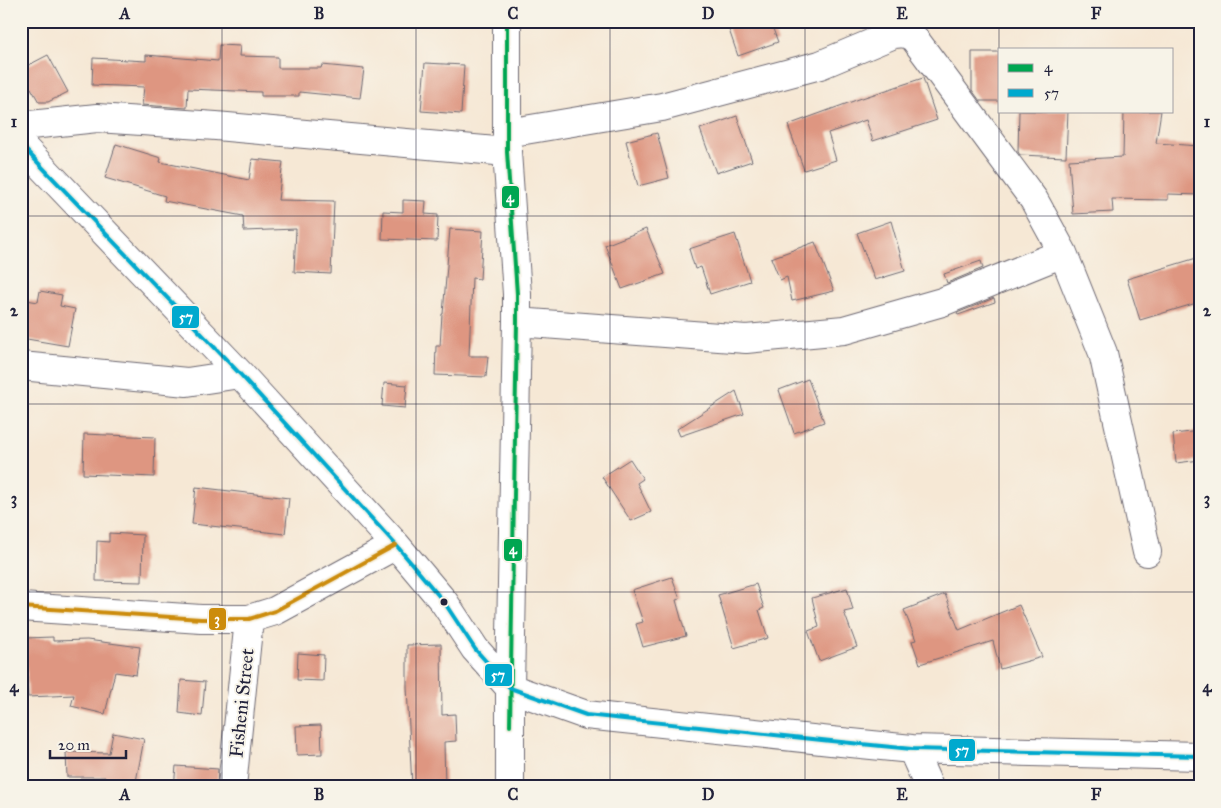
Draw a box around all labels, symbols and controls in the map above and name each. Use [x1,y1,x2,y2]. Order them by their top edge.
text: A [119,4,131,23]
text: B [314,4,324,23]
text: C [508,4,519,23]
text: D [702,4,715,23]
text: E [896,4,908,23]
text: F [1091,4,1102,23]
legend [998,48,1174,112]
text: 4 [1044,58,1053,76]
text: 57 [1044,84,1059,102]
text: 1 [11,112,18,131]
text: 1 [1204,112,1211,131]
line badge: 4 [501,185,520,209]
text: 4 [506,189,515,207]
text: 2 [10,301,19,320]
text: 2 [1203,301,1212,320]
line badge: 57 [171,305,200,329]
text: 57 [179,309,194,326]
text: 3 [11,489,17,509]
text: 3 [1204,489,1210,509]
line badge: 4 [503,538,523,562]
text: 4 [509,541,518,559]
unlabelled marker [439,597,449,607]
line badge: 3 [208,607,227,631]
text: 3 [214,611,220,629]
street label: Fisheni Street [224,647,259,759]
line badge: 57 [484,663,513,687]
text: 57 [491,667,506,684]
text: 4 [10,677,20,697]
text: 4 [1203,677,1213,697]
scale bar [50,728,126,760]
text: 20 m [58,736,90,754]
line badge: 57 [948,738,976,762]
text: 57 [955,742,970,759]
text: A [119,785,131,804]
text: B [314,785,324,804]
text: C [508,785,519,804]
text: D [702,785,715,804]
text: E [896,785,908,804]
text: F [1091,785,1102,804]

